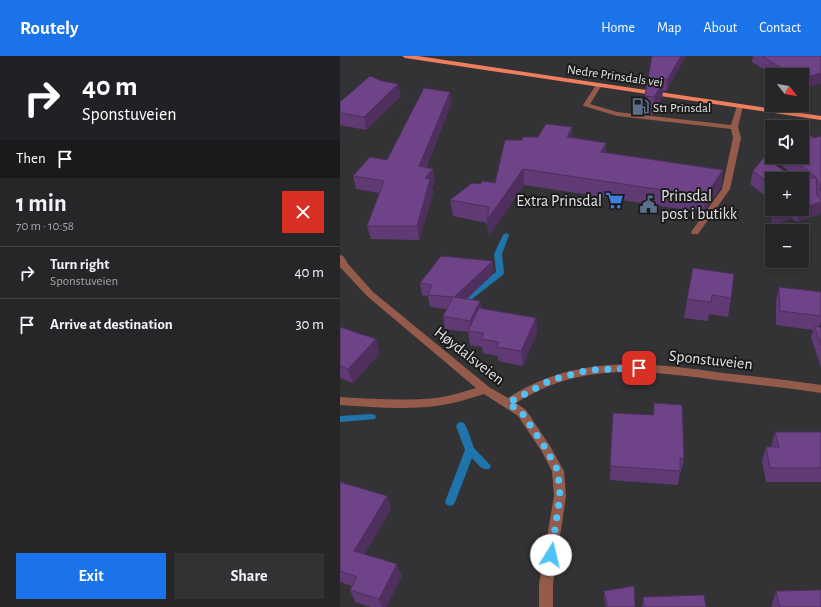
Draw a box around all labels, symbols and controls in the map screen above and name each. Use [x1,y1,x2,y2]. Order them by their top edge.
text: Routely [20,19,79,38]
text: Home [601,21,635,35]
text: Map [657,21,681,35]
text: About [703,21,737,35]
text: Contact [759,21,801,35]
street label: Nedre Prinsdals vei [566,63,663,90]
north arrow [765,68,809,112]
map controls [765,68,809,268]
icon: right [16,72,68,124]
text: 40 m [82,73,138,101]
fuel station icon: St1 Prinsdal [630,97,650,117]
place label: St1 Prinsdal [653,102,711,115]
text: Sponstuveien [82,106,177,124]
button: sound [765,120,809,164]
icon: arrive [54,148,76,170]
text: Then [16,151,46,166]
button: + [765,172,809,216]
place label: Prinsdal post i butikk [661,188,738,222]
supermarket icon: Extra Prinsdal [605,190,625,210]
button: close [282,191,324,233]
text: 1 min [16,192,67,216]
place label: Extra Prinsdal [516,193,602,209]
public building icon: Prinsdal post i butikk [638,194,658,214]
text: 70 m · 10:58 [16,220,74,233]
button: − [765,224,809,268]
text: Turn right [50,257,109,272]
icon: right [16,262,38,284]
text: 40 m [294,265,324,280]
text: Sponstuveien [50,275,118,288]
icon: arrive [16,314,38,336]
text: Arrive at destination [50,317,173,332]
text: 30 m [295,317,324,332]
street label: Høydalsveien [431,324,507,389]
street label: Sponstuveien [668,348,754,372]
pin [622,351,656,385]
icon: arrive [628,357,650,379]
position arrow [530,534,572,576]
button: Exit [16,553,166,599]
button: Share [174,553,324,599]

